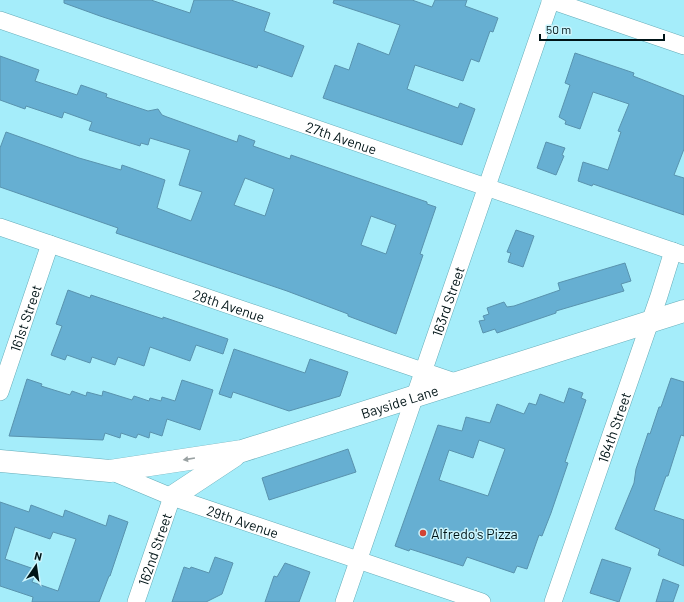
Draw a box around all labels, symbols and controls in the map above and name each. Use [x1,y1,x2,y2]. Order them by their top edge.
scale bar [540,16,664,42]
text: 50 m [546,22,571,36]
street label: 27th Avenue [304,117,379,157]
street label: 163rd Street [427,264,467,339]
street label: 161st Street [6,282,44,354]
street label: 28th Avenue [191,285,267,325]
street label: Bayside Lane [359,381,440,421]
street label: 164th Street [593,390,634,465]
one-way arrow [183,456,195,462]
street label: 29th Avenue [205,501,281,541]
street label: 162nd Street [134,510,175,588]
place label: Alfredo's Pizza [431,525,518,542]
marker: Alfredo's Pizza [418,528,428,538]
north arrow [16,546,56,586]
text: N [33,549,43,563]

